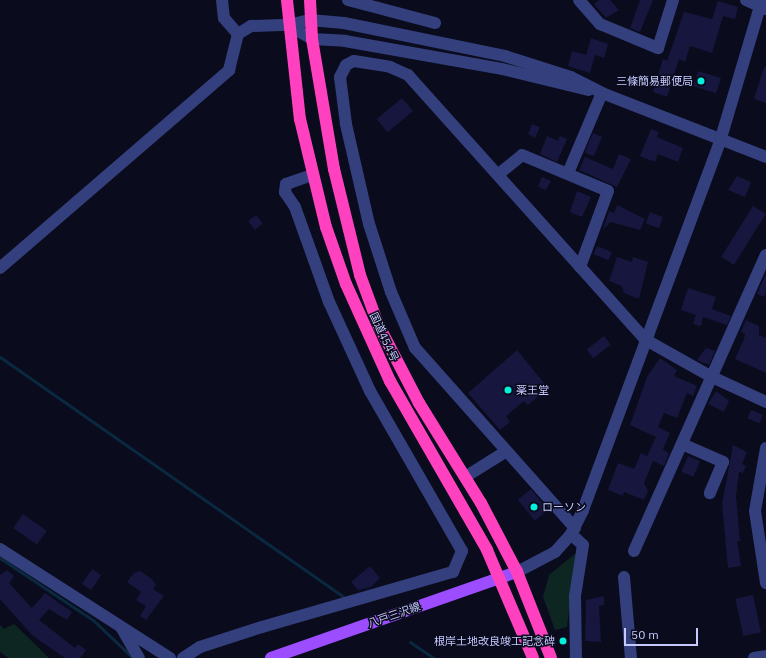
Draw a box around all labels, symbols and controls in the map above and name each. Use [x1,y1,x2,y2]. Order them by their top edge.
place label: 三條簡易郵便局 [616,74,693,88]
marker: 三條簡易郵便局 [696,76,706,86]
street label: 国道454号 [367,310,401,364]
place label: 薬王堂 [516,383,549,397]
marker: 薬王堂 [503,385,513,395]
place label: ローソン [542,500,586,514]
marker: ローソン [529,502,539,512]
street label: 八戸三沢線 [366,600,422,630]
scale bar [626,620,700,646]
text: 50 m [631,627,659,642]
place label: 根岸土地改良竣工記念碑 [434,634,555,648]
marker: 根岸土地改良竣工記念碑 [558,636,568,646]

